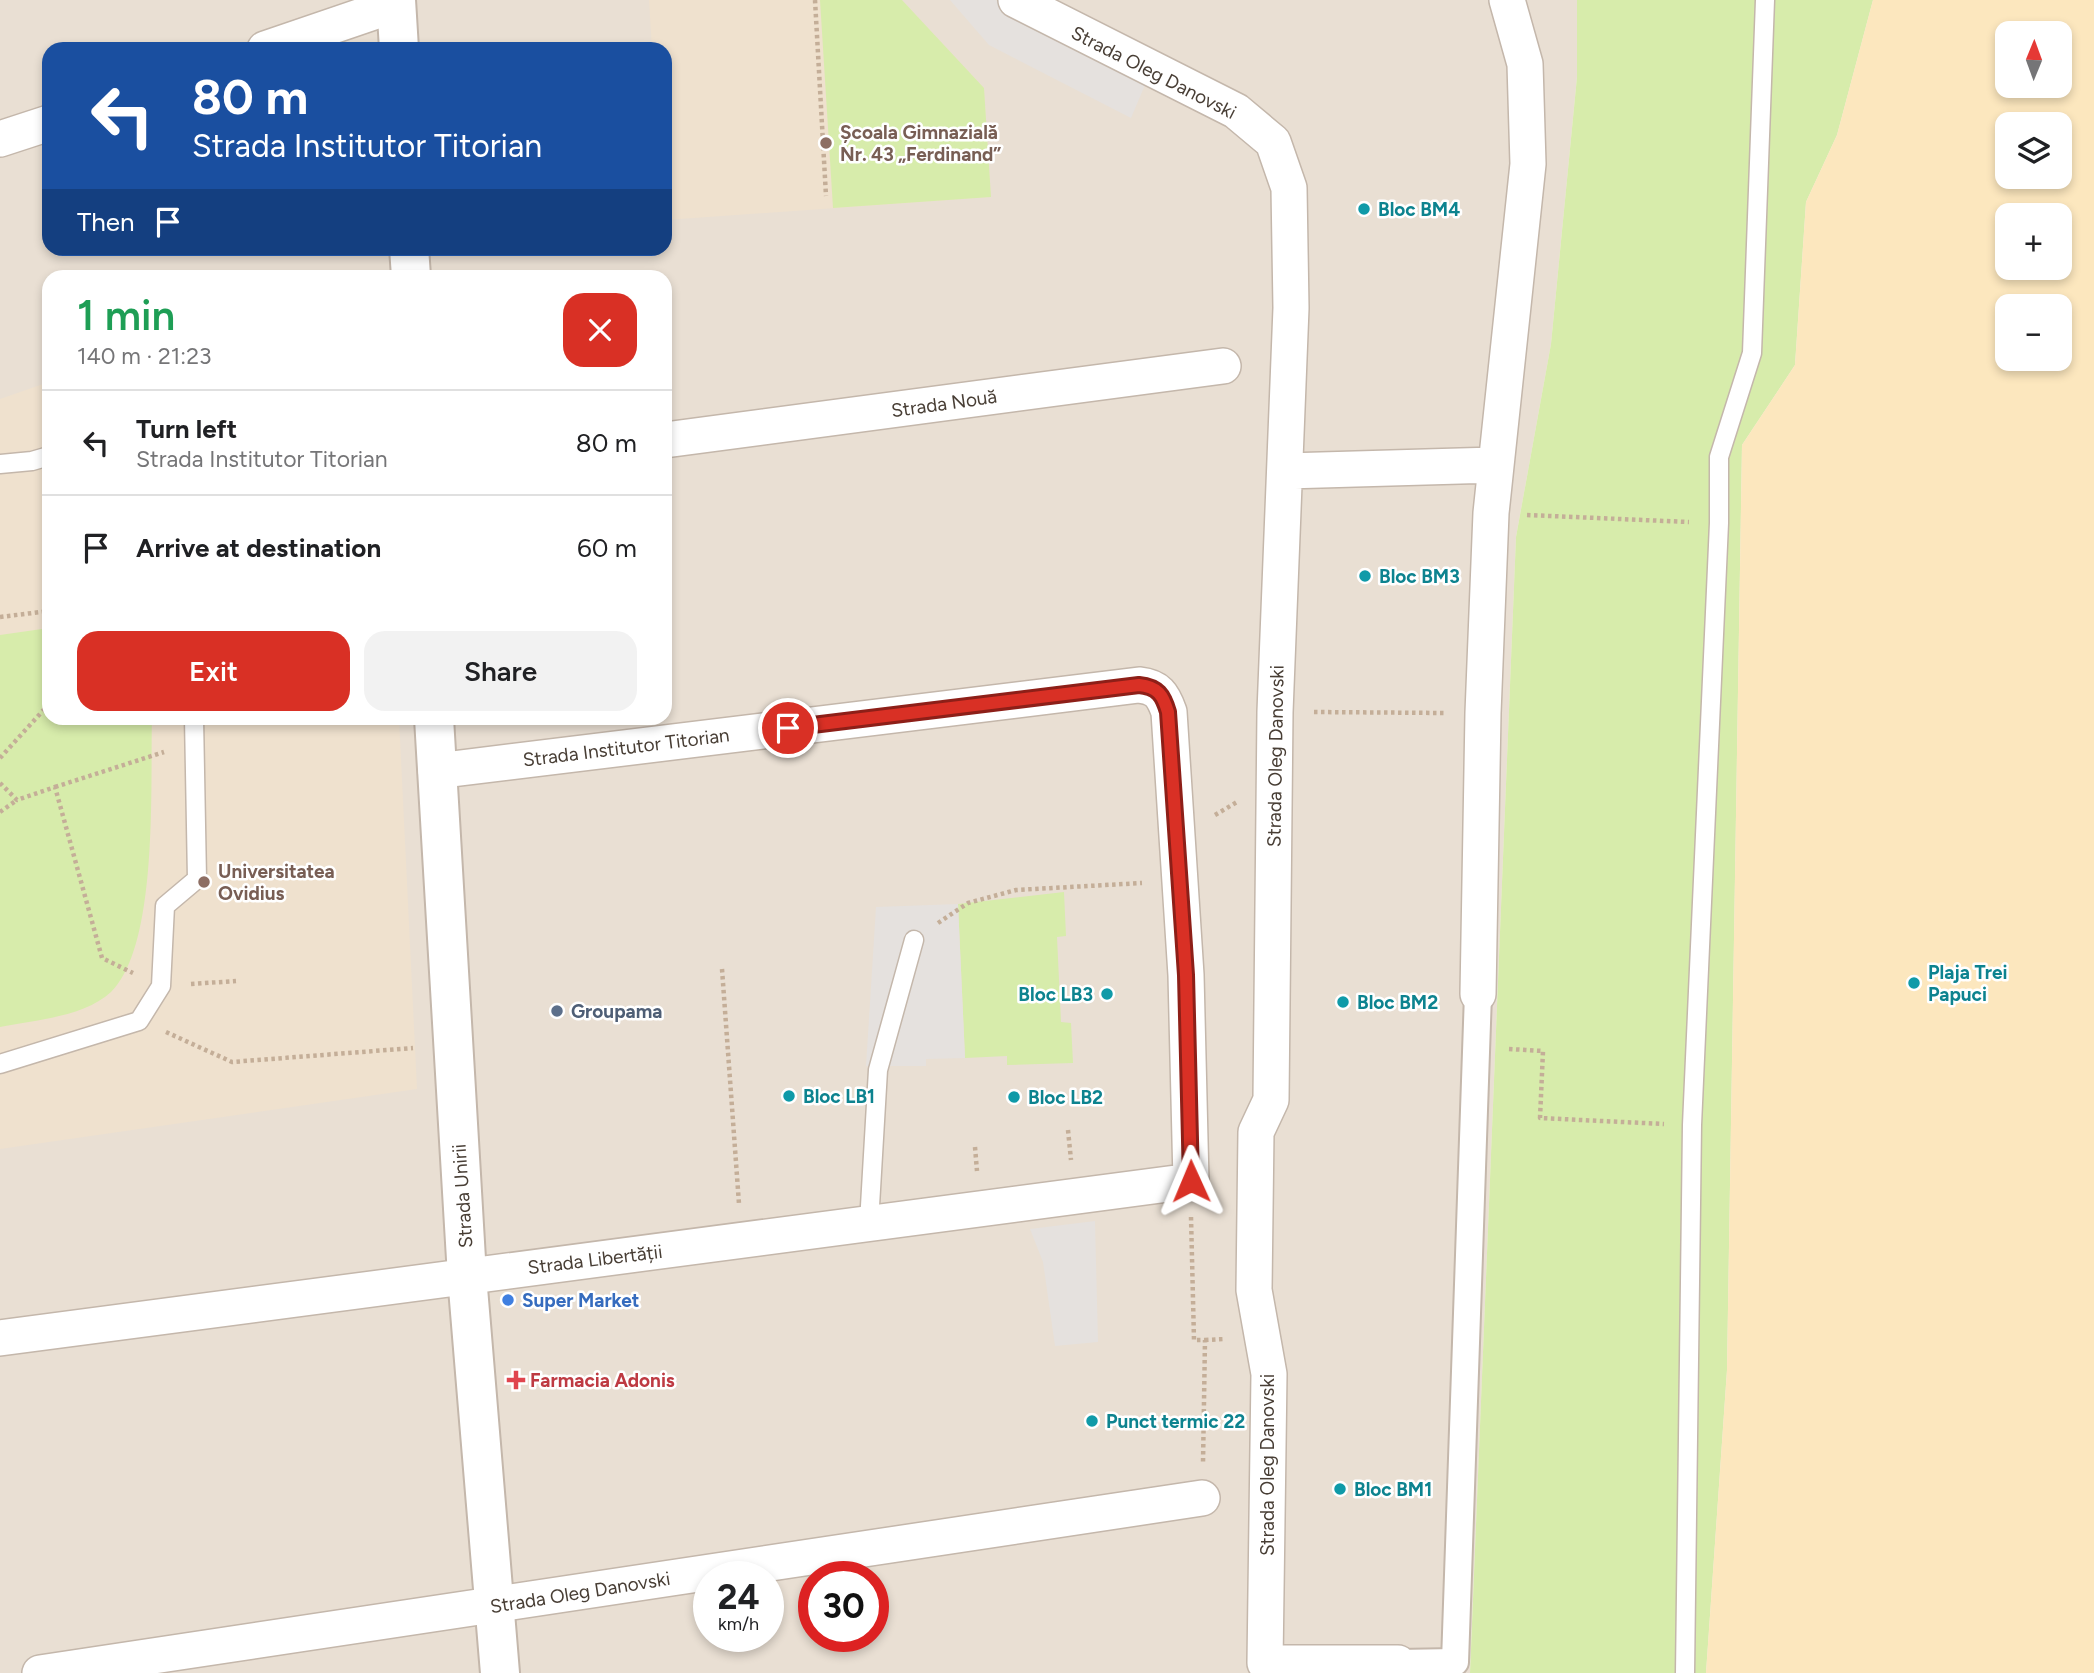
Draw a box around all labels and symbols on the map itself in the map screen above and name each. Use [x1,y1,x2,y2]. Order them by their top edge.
street label: Strada Oleg Danovski [1067,21,1240,124]
north arrow [1995,21,2072,98]
place label: Școala Gimnazială Nr. 43 „Ferdinand” [840,121,1001,166]
marker: Școala Gimnazială Nr. 43 „Ferdinand” [818,135,834,151]
place label: Bloc BM4 [1378,198,1460,221]
marker: Bloc BM4 [1356,201,1372,217]
street label: Strada Nouă [890,385,998,422]
place label: Bloc BM3 [1379,565,1460,588]
marker: Bloc BM3 [1357,568,1373,584]
street label: Strada Oleg Danovski [1262,665,1289,847]
pin [758,698,818,758]
street label: Strada Institutor Titorian [521,723,731,772]
place label: Universitatea Ovidius [218,860,335,905]
marker: Universitatea Ovidius [196,874,212,890]
place label: Plaja Trei Papuci [1928,961,2008,1006]
marker: Plaja Trei Papuci [1906,975,1922,991]
place label: Bloc LB3 [1018,983,1093,1006]
marker: Bloc LB3 [1099,986,1115,1002]
place label: Bloc BM2 [1357,991,1438,1014]
marker: Bloc BM2 [1335,994,1351,1010]
place label: Groupama [571,1000,662,1023]
marker: Groupama [549,1003,565,1019]
place label: Bloc LB1 [803,1085,875,1108]
place label: Bloc LB2 [1028,1086,1103,1109]
marker: Bloc LB1 [781,1088,797,1104]
marker: Bloc LB2 [1006,1089,1022,1105]
street label: Strada Unirii [447,1143,478,1249]
position arrow [1154,1144,1228,1218]
street label: Strada Libertății [526,1240,664,1279]
place label: Super Market [522,1289,640,1312]
marker: Super Market [500,1292,516,1308]
place label: Farmacia Adonis [530,1369,675,1392]
marker: Farmacia Adonis [508,1372,524,1388]
street label: Strada Oleg Danovski [1256,1374,1279,1556]
place label: Punct termic 22 [1106,1410,1245,1433]
marker: Punct termic 22 [1084,1413,1100,1429]
place label: Bloc BM1 [1354,1478,1432,1501]
marker: Bloc BM1 [1332,1481,1348,1497]
speed limit sign: 30 [798,1561,889,1652]
street label: Strada Oleg Danovski [488,1567,672,1618]

